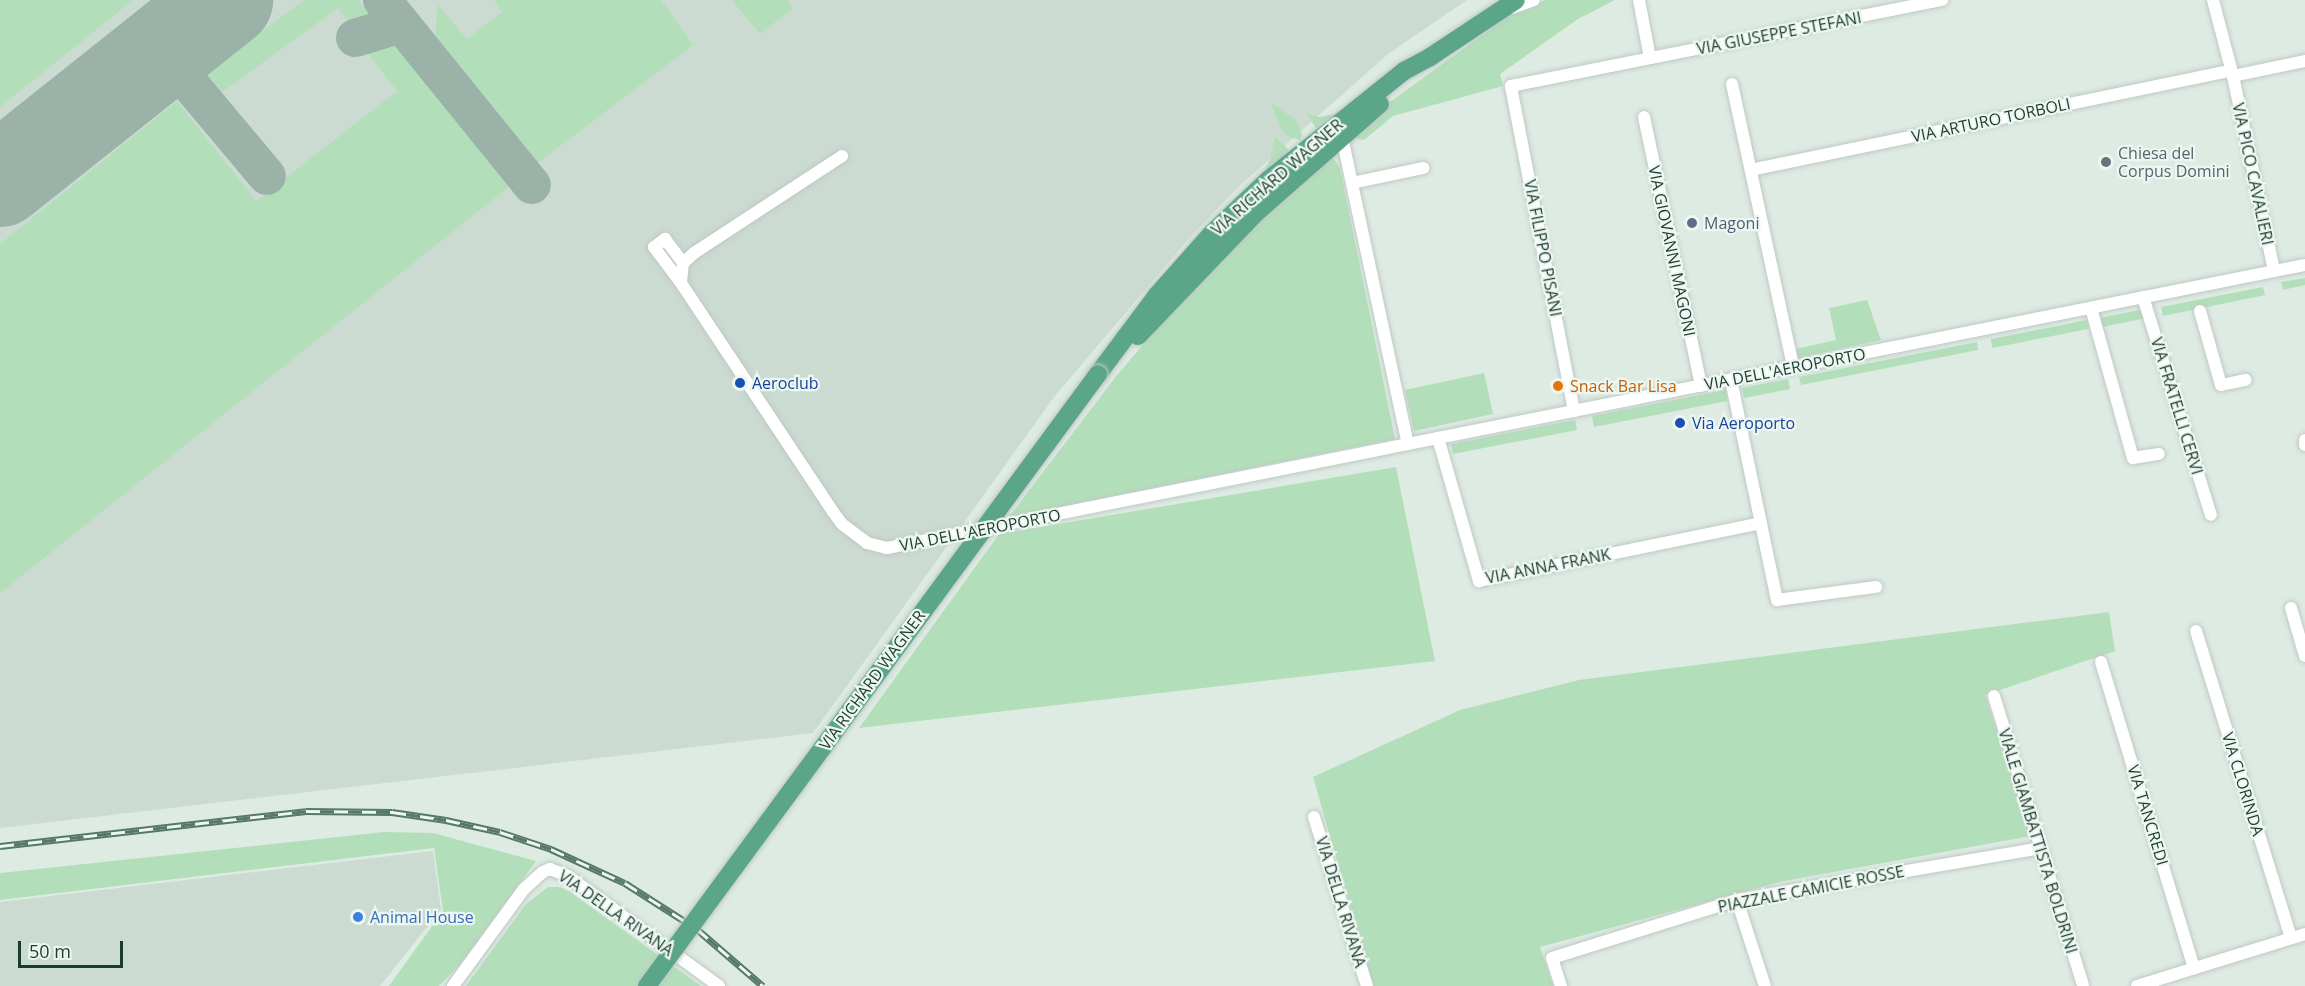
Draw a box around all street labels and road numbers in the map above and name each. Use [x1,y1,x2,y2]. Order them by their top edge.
street label: VIA GIUSEPPE STEFANI [1695,8,1863,58]
street label: VIA ARTURO TORBOLI [1910,94,2072,146]
street label: VIA PICO CAVALIERI [2229,101,2277,247]
street label: VIA RICHARD WAGNER [1207,115,1347,239]
street label: VIA GIOVANNI MAGONI [1644,164,1700,338]
street label: VIA FILIPPO PISANI [1520,178,1566,318]
street label: VIA FRATELLI CERVI [2147,335,2207,477]
street label: VIA DELL'AEROPORTO [1703,344,1867,394]
street label: VIA DELL'AEROPORTO [898,505,1062,555]
street label: VIA ANNA FRANK [1484,544,1612,588]
street label: VIA RICHARD WAGNER [815,607,929,753]
street label: VIALE GIAMBATTISTA BOLDRINI [1995,726,2081,956]
street label: VIA CLORINDA [2218,730,2268,838]
street label: VIA TANCREDI [2124,762,2172,868]
street label: VIA DELLA RIVANA [1312,834,1370,970]
street label: PIAZZALE CAMICIE ROSSE [1716,862,1906,916]
street label: VIA DELLA RIVANA [555,866,677,960]

